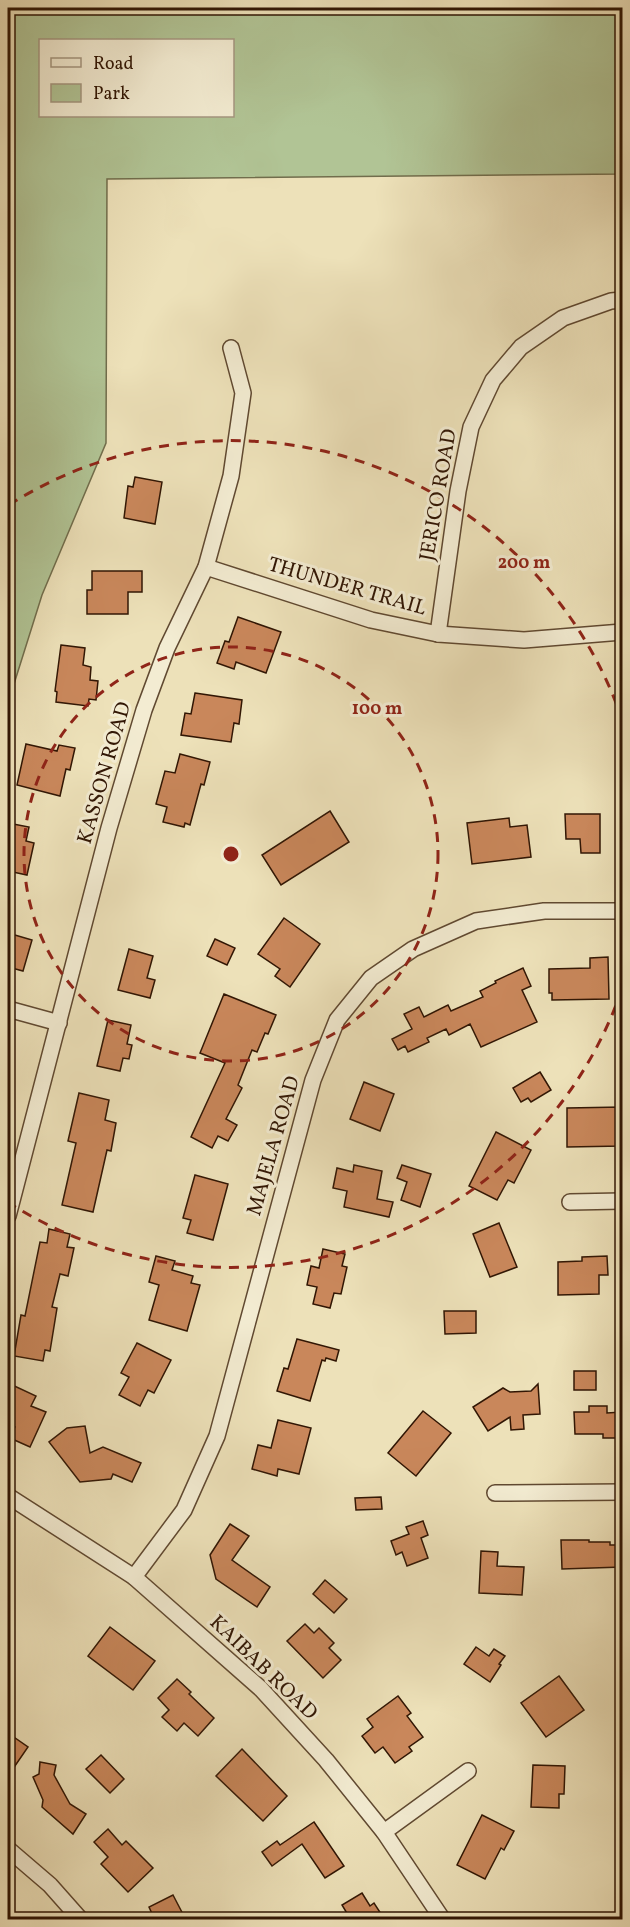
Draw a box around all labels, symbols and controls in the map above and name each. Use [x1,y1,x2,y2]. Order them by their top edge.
legend [39,39,234,117]
text: Road [93,52,134,77]
text: Park [93,82,130,107]
street label: JERICO ROAD [413,427,465,563]
street label: THUNDER TRAIL [265,551,430,624]
text: 200 m [498,551,550,576]
text: 100 m [352,697,402,722]
street label: KASSON ROAD [71,698,139,848]
centre of rings [221,844,241,864]
street label: MAJELA ROAD [240,1073,308,1219]
street label: KAIBAB ROAD [202,1609,324,1727]

